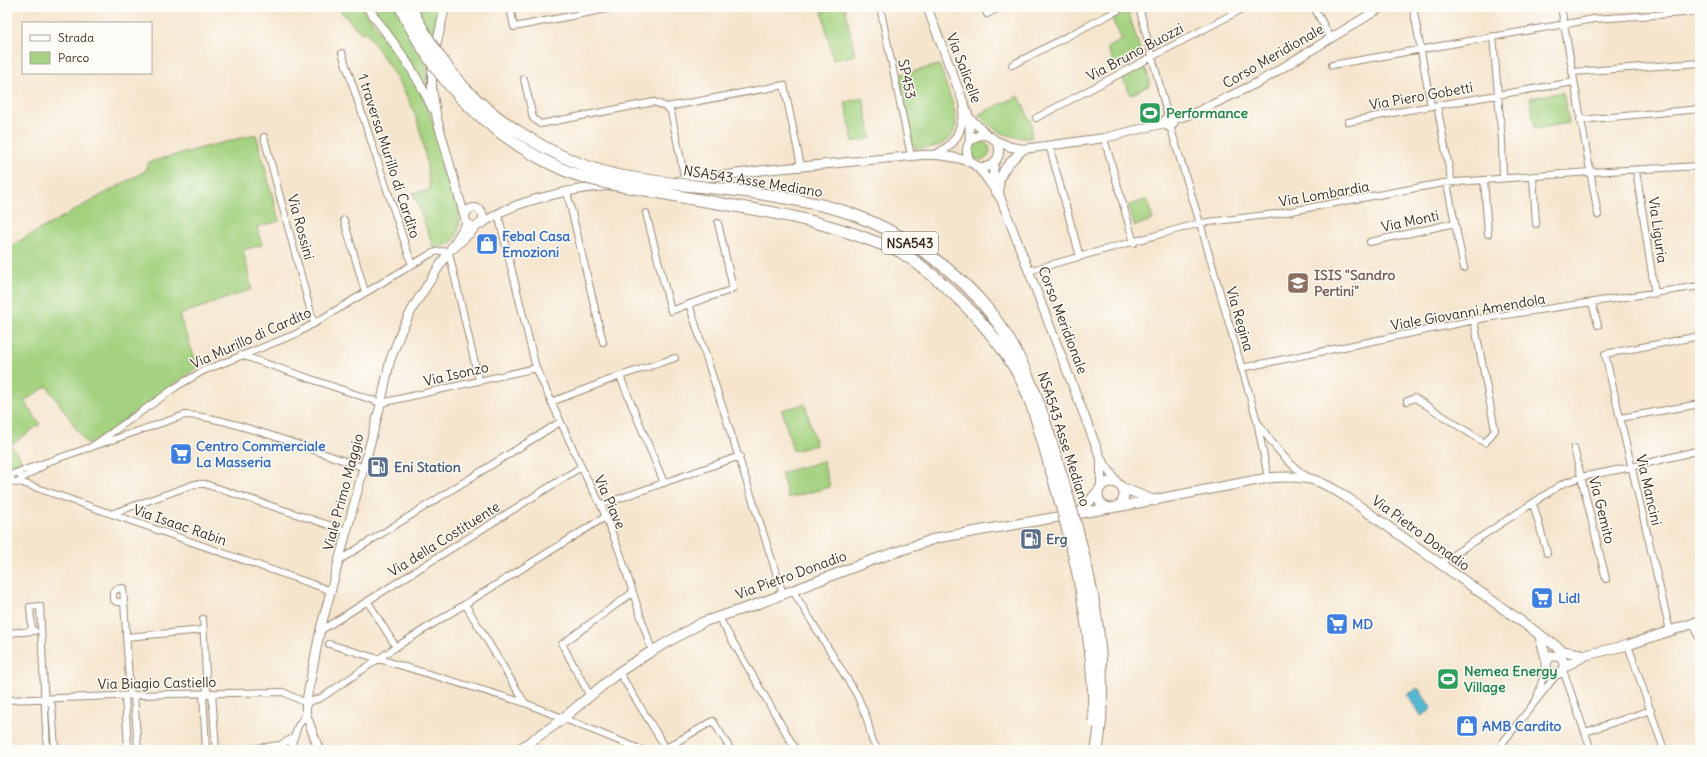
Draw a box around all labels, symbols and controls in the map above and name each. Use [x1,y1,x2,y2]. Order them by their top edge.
street label: Via Bruno Buozzi [1083,19,1187,85]
street label: Corso Meridionale [1219,20,1327,92]
legend [22,22,152,74]
text: Strada [58,30,94,45]
street label: Via Salicelle [942,30,986,106]
text: Parco [58,50,90,65]
street label: SP453 [894,57,920,101]
street label: 1 traversa Murillo di Cardito [354,71,424,241]
street label: Via Piero Gobetti [1368,78,1474,114]
sports icon: Performance [1137,100,1163,126]
place label: Performance [1166,104,1248,122]
street label: NSA543 Asse Mediano [682,161,824,201]
street label: Via Lombardia [1277,177,1371,211]
street label: Via Rossini [284,192,318,262]
street label: Via Liguria [1644,196,1672,264]
street label: Via Monti [1380,206,1440,236]
place label: Febal Casa Emozioni [502,227,570,261]
shop icon: Febal Casa Emozioni [474,231,500,257]
road number: NSA543 [882,232,938,254]
street label: Corso Meridionale [1034,264,1092,376]
place label: ISIS "Sandro Pertini" [1314,266,1396,300]
school or university icon: ISIS "Sandro Pertini" [1285,270,1311,296]
street label: Via Regina [1222,285,1258,353]
street label: Viale Giovanni Amendola [1389,290,1547,334]
street label: Via Murillo di Cardito [188,303,314,373]
street label: Via Isonzo [422,358,490,390]
street label: NSA543 Asse Mediano [1034,369,1094,509]
street label: Viale Primo Maggio [319,431,367,553]
place label: Centro Commerciale La Masseria [196,437,326,471]
supermarket icon: Centro Commerciale La Masseria [168,441,194,467]
street label: Via Mancini [1632,453,1666,527]
fuel station icon: Eni Station [365,454,391,480]
place label: Eni Station [394,458,461,476]
street label: Via Piave [590,472,630,532]
street label: Via Gemito [1585,474,1619,546]
street label: Via Pietro Donadio [1368,491,1474,575]
street label: Via della Costituente [385,497,503,581]
street label: Via Isaac Rabin [131,501,229,549]
fuel station icon: Erg [1018,526,1044,552]
place label: Erg [1046,530,1068,548]
street label: Via Pietro Donadio [733,547,849,603]
supermarket icon: Lidl [1529,585,1555,611]
place label: Lidl [1558,589,1580,607]
supermarket icon: MD [1324,611,1350,637]
place label: MD [1352,615,1373,633]
place label: Nemea Energy Village [1464,662,1557,696]
sports icon: Nemea Energy Village [1435,666,1461,692]
street label: Via Biagio Castiello [98,673,217,693]
shop icon: AMB Cardito [1454,713,1480,739]
place label: AMB Cardito [1482,717,1562,735]

